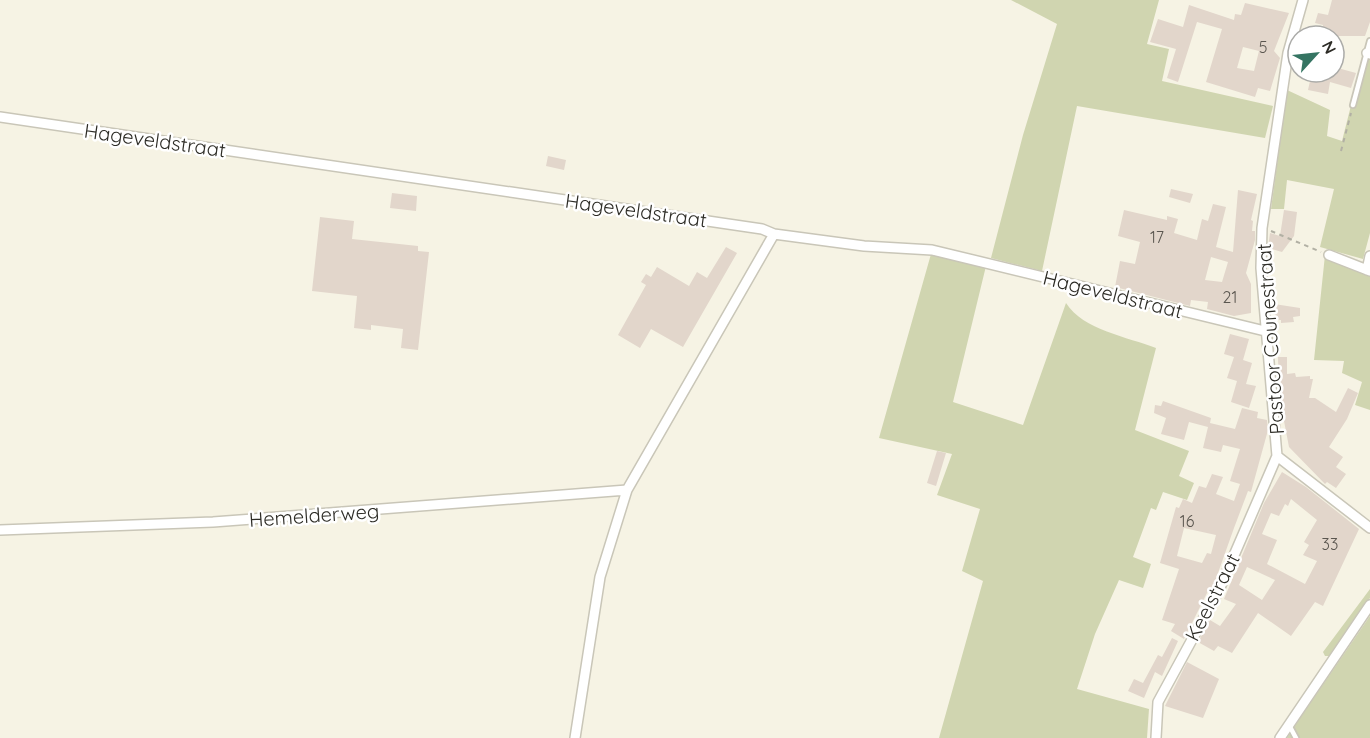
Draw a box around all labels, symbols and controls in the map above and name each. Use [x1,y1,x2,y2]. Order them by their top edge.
north arrow [1286,24,1346,84]
house number: 5 [1259,37,1267,57]
text: N [1318,37,1341,57]
street label: Hageveldstraat [82,118,228,162]
street label: Hageveldstraat [563,188,709,232]
house number: 17 [1150,227,1164,247]
street label: Pastoor Counestraat [1251,242,1289,435]
street label: Hageveldstraat [1041,265,1186,323]
house number: 21 [1223,287,1237,307]
street label: Hemelderweg [248,498,380,532]
house number: 16 [1180,511,1195,531]
house number: 33 [1322,534,1338,554]
street label: Keelstraat [1179,549,1245,645]

